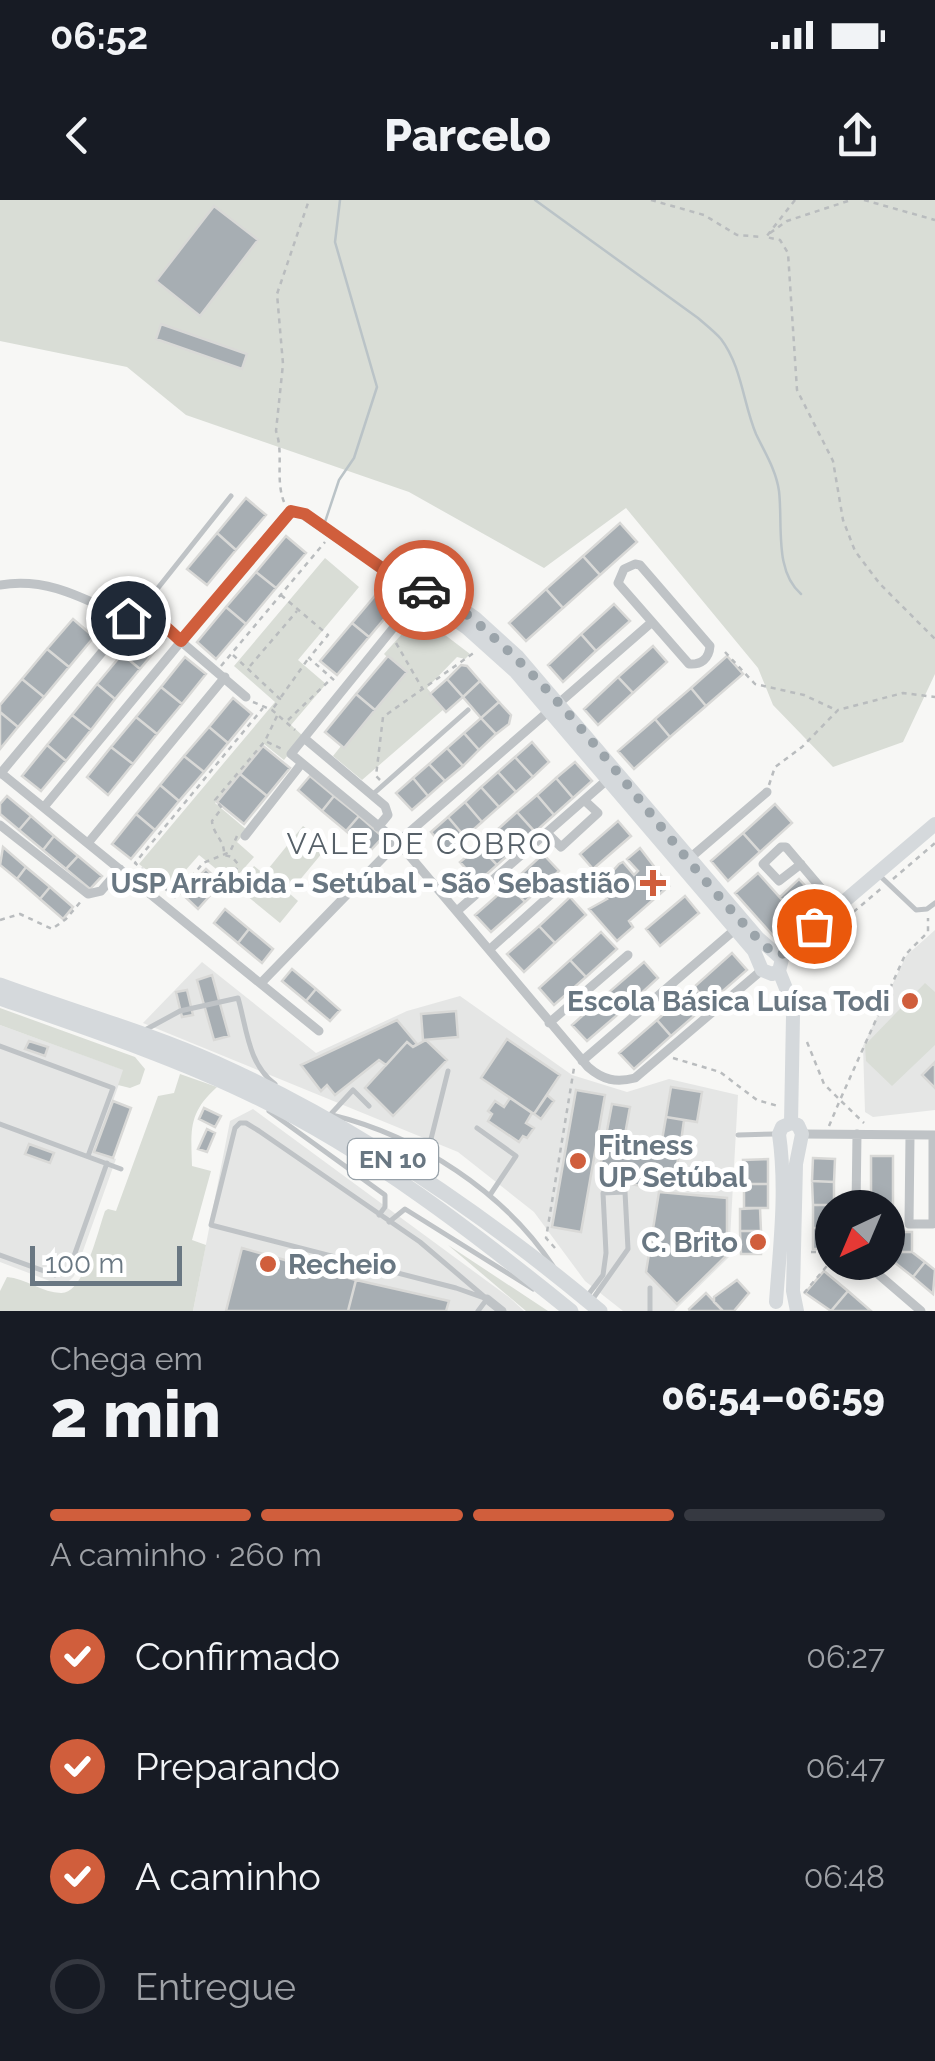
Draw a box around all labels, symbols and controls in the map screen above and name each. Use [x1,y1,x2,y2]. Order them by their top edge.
text: 06:52 [50,13,148,58]
icon: back [50,108,105,163]
icon: share [830,108,885,163]
text: Parcelo [384,109,551,162]
courier [374,540,474,640]
icon: car [397,563,452,618]
pin [86,576,171,661]
icon: home [101,591,156,646]
district label: VALE DE COBRO [286,826,554,861]
place label: USP Arrábida - Setúbal - São Sebastião [110,867,630,900]
marker: USP Arrábida - Setúbal - São Sebastião [640,870,666,896]
pin [772,884,857,969]
icon: bag [787,899,842,954]
place label: Escola Básica Luísa Todi [567,985,890,1018]
marker: Escola Básica Luísa Todi [899,990,921,1012]
place label: Fitness UP Setúbal [598,1129,747,1194]
road number: EN 10 [348,1139,438,1179]
marker: Fitness UP Setúbal [567,1150,589,1172]
north arrow [815,1190,905,1280]
map controls [815,1190,905,1280]
place label: C. Brito [641,1226,738,1259]
marker: C. Brito [747,1231,769,1253]
scale bar [30,1241,182,1286]
text: 100 m [45,1247,124,1280]
place label: Recheio [288,1248,397,1281]
marker: Recheio [257,1253,279,1275]
text: Chega em [50,1340,203,1377]
text: 06:54–06:59 [661,1374,885,1419]
text: 2 min [50,1376,221,1452]
text: A caminho · 260 m [50,1536,322,1573]
icon: check [50,1629,105,1684]
text: Confirmado [135,1634,340,1679]
text: 06:27 [806,1638,885,1675]
icon: check [50,1739,105,1794]
text: Preparando [135,1744,340,1789]
text: 06:47 [806,1748,885,1785]
icon: check [50,1849,105,1904]
text: A caminho [135,1854,321,1899]
text: 06:48 [804,1858,885,1895]
text: Entregue [135,1964,296,2009]

